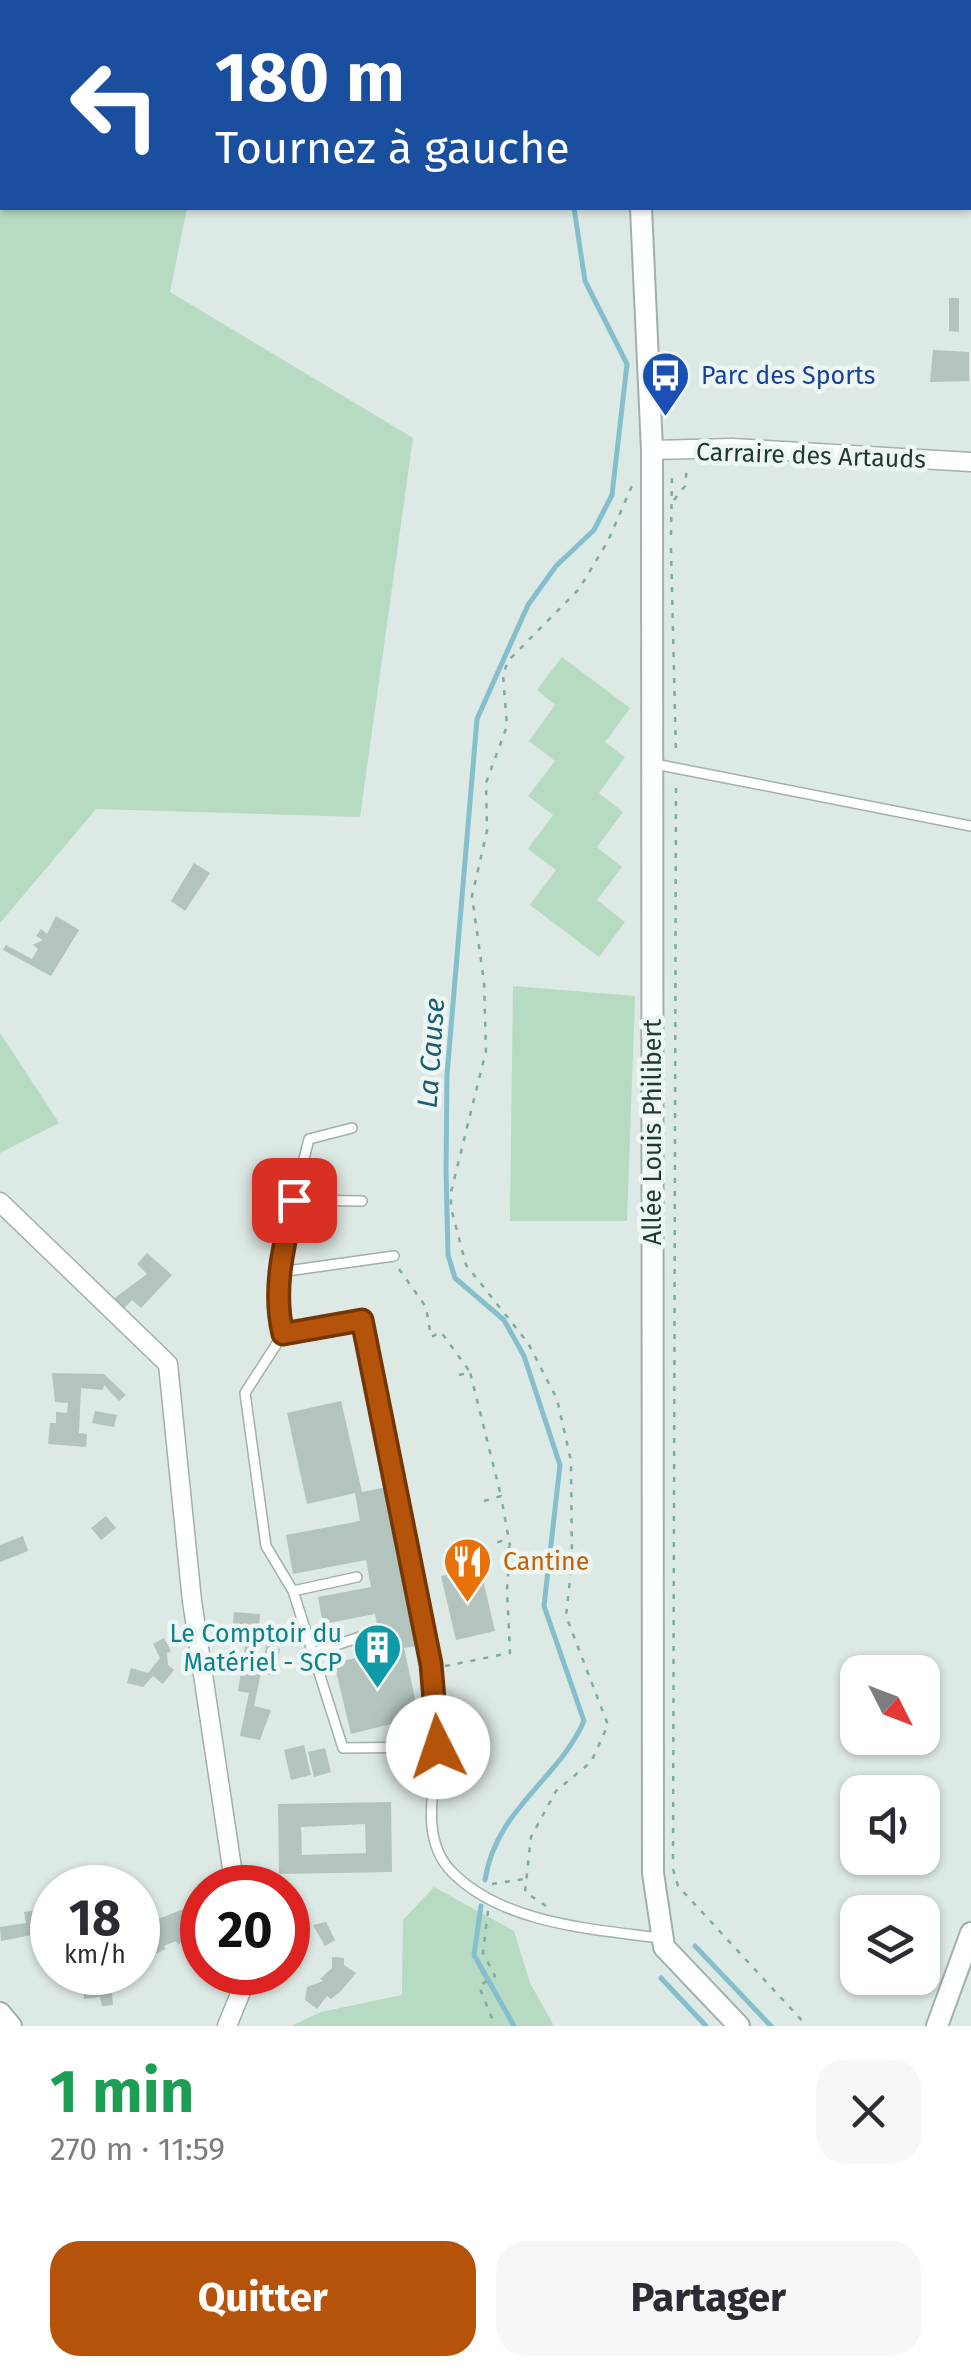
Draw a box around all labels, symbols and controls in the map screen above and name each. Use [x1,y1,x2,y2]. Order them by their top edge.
text: 180 m [215,36,405,120]
icon: left [50,40,180,170]
text: Tournez à gauche [215,121,570,175]
bus stop icon: Parc des Sports [640,350,692,418]
place label: Parc des Sports [701,361,876,391]
street label: Carraire des Artauds [696,437,926,475]
water label: La Cause [411,997,451,1109]
street label: Allée Louis Philibert [638,1018,668,1245]
pin [252,1158,337,1243]
icon: arrive [267,1173,322,1228]
restaurant icon: Cantine [442,1536,494,1604]
place label: Cantine [503,1547,589,1577]
place label: Le Comptoir du Matériel - SCP [169,1619,342,1678]
building icon: Le Comptoir du Matériel - SCP [351,1622,403,1690]
north arrow [840,1655,940,1755]
map controls [840,1655,940,1995]
position arrow [386,1695,490,1799]
button: sound [840,1775,940,1875]
speed limit sign: 20 [180,1865,310,1995]
text: 18 [69,1888,121,1948]
button: layers [840,1895,940,1995]
text: km/h [64,1940,126,1970]
text: 1 min [50,2056,194,2128]
button: close [816,2059,921,2164]
text: 270 m · 11:59 [50,2130,225,2168]
button: Quitter [50,2241,476,2356]
button: Partager [496,2241,921,2356]

